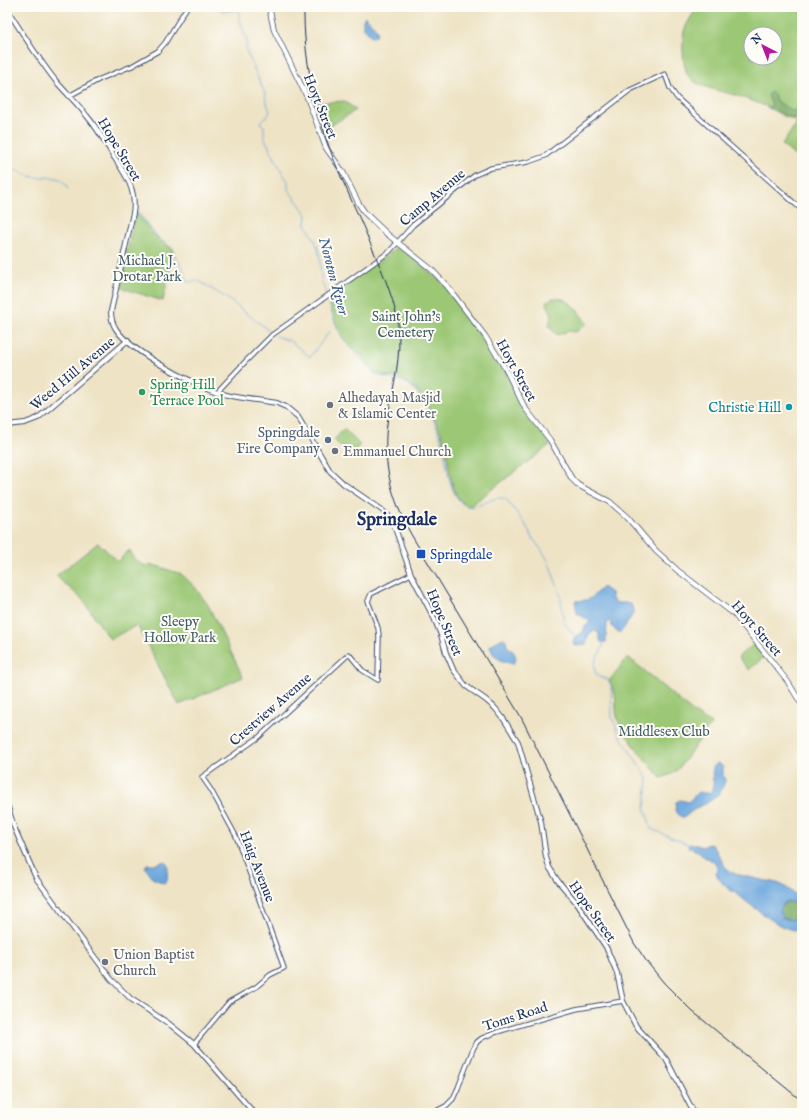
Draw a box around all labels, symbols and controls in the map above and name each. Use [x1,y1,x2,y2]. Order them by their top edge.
north arrow [743,26,783,66]
text: N [748,31,766,48]
street label: Hoyt Street [299,71,341,142]
street label: Hope Street [93,114,145,185]
street label: Camp Avenue [396,165,470,230]
water label: Noroton River [314,235,353,318]
park label: Michael J. Drotar Park [112,252,182,286]
park label: Saint John's Cemetery [372,308,440,342]
street label: Weed Hill Avenue [27,333,119,415]
street label: Hoyt Street [492,336,541,405]
place label: Spring Hill Terrace Pool [150,376,224,410]
marker: Spring Hill Terrace Pool [137,387,147,397]
place label: Alhedayah Masjid & Islamic Center [337,389,441,423]
place label: Christie Hill [708,399,781,417]
marker: Alhedayah Masjid & Islamic Center [325,400,335,410]
marker: Christie Hill [784,402,794,412]
place label: Springdale Fire Company [236,424,321,458]
marker: Springdale Fire Company [323,435,333,445]
place label: Emmanuel Church [343,443,452,461]
marker: Emmanuel Church [330,446,340,456]
district label: Springdale [357,509,438,532]
place label: Springdale [430,546,493,564]
marker: Springdale [415,548,427,560]
street label: Hope Street [422,586,466,659]
street label: Hoyt Street [727,597,786,661]
park label: Sleepy Hollow Park [143,613,217,647]
street label: Crestview Avenue [226,669,316,750]
park label: Middlesex Club [618,723,710,741]
street label: Haig Avenue [235,828,279,905]
street label: Hope Street [564,877,620,946]
place label: Union Baptist Church [113,946,195,980]
marker: Union Baptist Church [100,957,110,967]
street label: Toms Road [481,998,550,1036]

